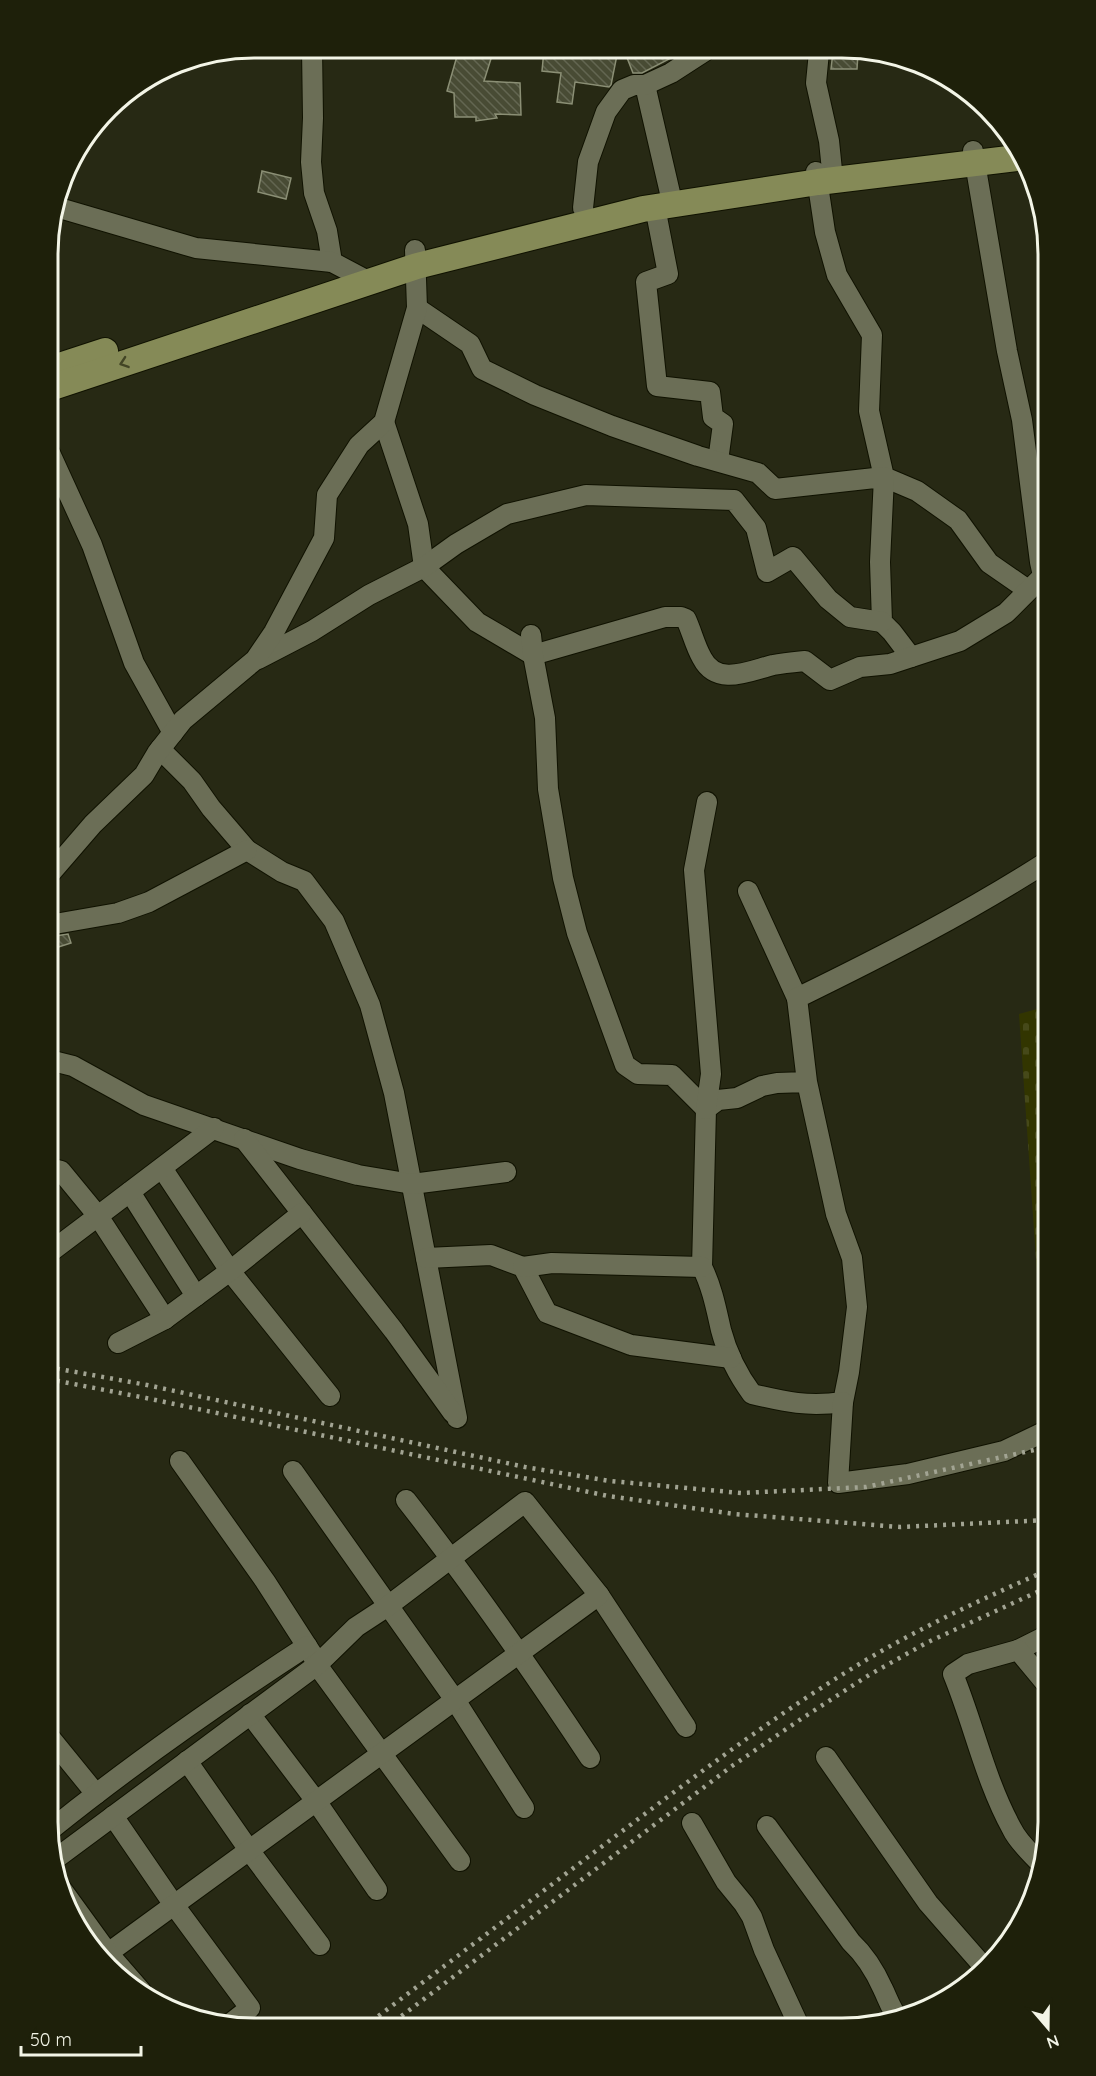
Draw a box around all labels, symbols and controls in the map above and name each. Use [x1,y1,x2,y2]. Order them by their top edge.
one-way arrow [119,356,130,368]
north arrow [1018,1998,1078,2058]
scale bar [21,2019,141,2057]
text: 50 m [30,2028,72,2051]
text: N [1044,2031,1062,2054]

